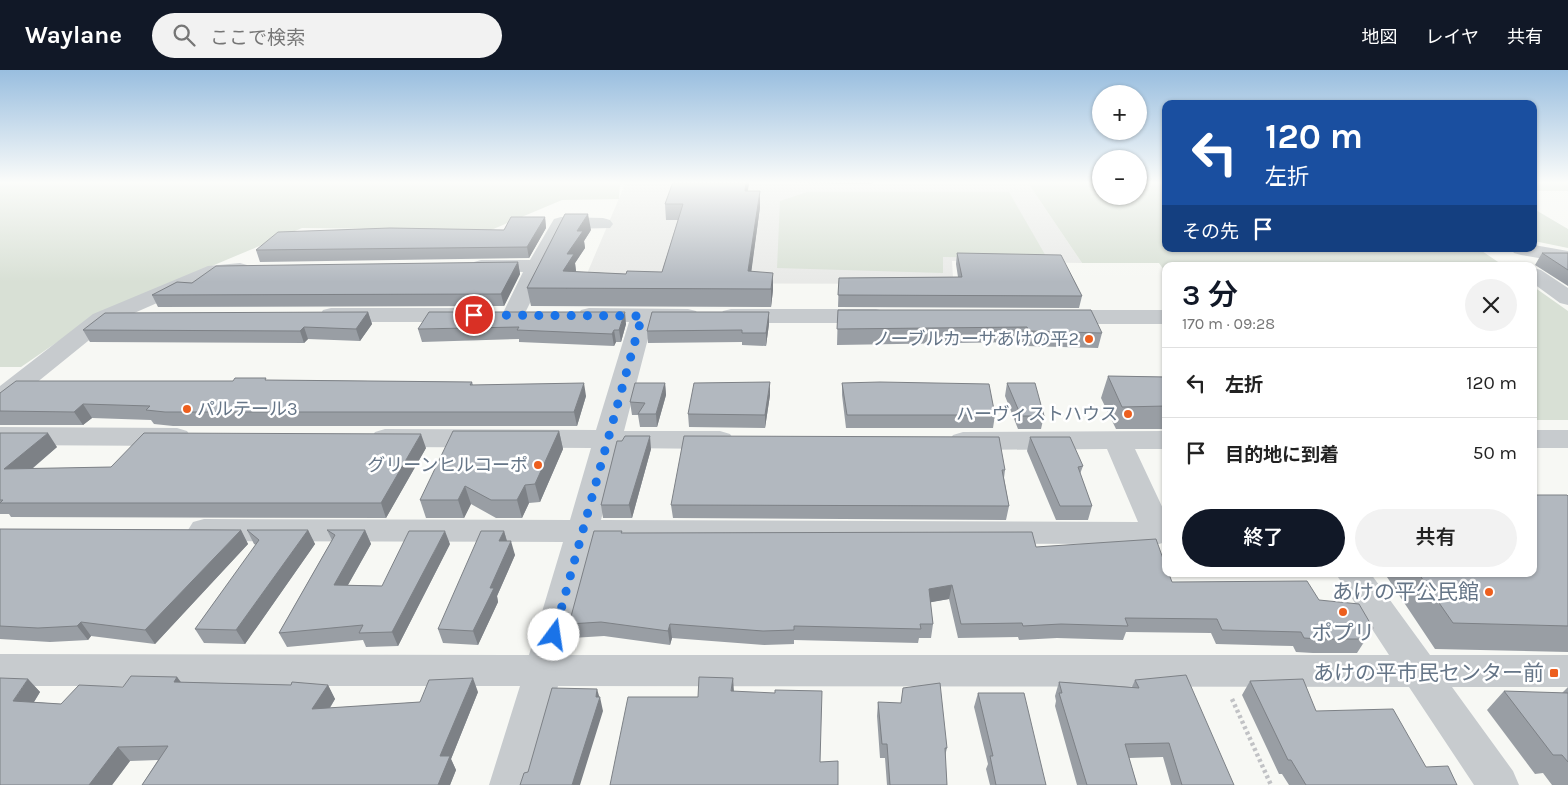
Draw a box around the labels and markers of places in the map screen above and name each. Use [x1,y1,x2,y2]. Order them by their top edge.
pin [453,294,495,336]
place label: ノーブルカーサあけの平2 [873,328,1079,350]
marker: ノーブルカーサあけの平2 [1083,333,1095,345]
place label: パルテール3 [197,398,298,420]
marker: パルテール3 [181,403,193,415]
place label: ハーヴィストハウス [956,403,1118,425]
marker: ハーヴィストハウス [1122,408,1134,420]
place label: グリーンヒルコーポ [367,454,528,476]
marker: グリーンヒルコーポ [532,459,544,471]
place label: あけの平公民館 [1332,580,1479,604]
marker: あけの平公民館 [1483,586,1495,598]
marker: ポプリ [1337,606,1349,618]
place label: ポプリ [1312,621,1375,645]
place label: あけの平市民センター前 [1313,661,1544,685]
marker: あけの平市民センター前 [1548,667,1560,679]

